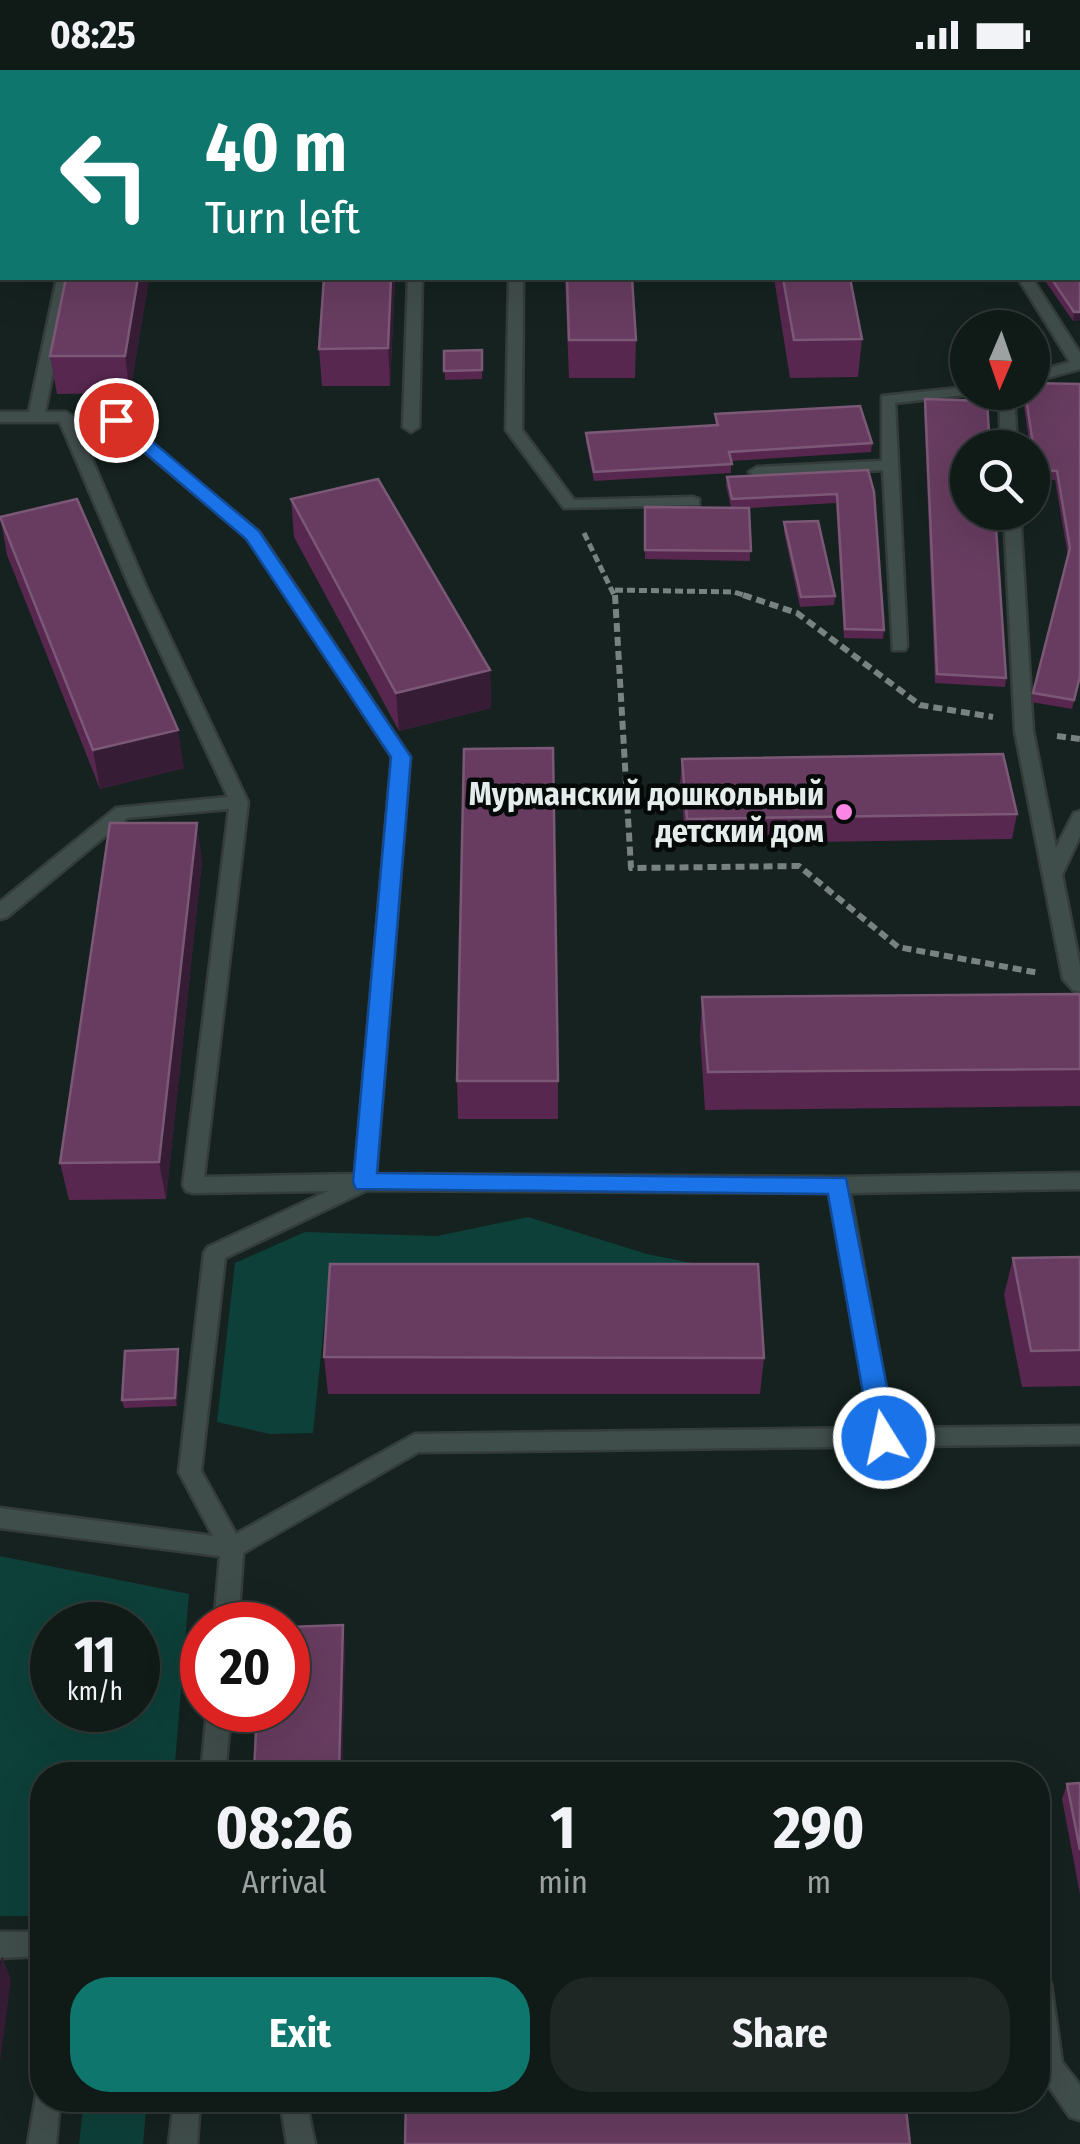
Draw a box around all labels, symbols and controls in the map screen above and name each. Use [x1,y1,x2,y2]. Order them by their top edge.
text: 08:25 [50,12,136,58]
text: 40 m [205,106,347,190]
icon: left [40,110,170,240]
text: Turn left [205,191,360,245]
north arrow [950,310,1050,410]
map controls [950,310,1050,530]
pin [74,378,159,463]
icon: arrive [89,393,144,448]
button: search [950,430,1050,530]
place label: Мурманский дошкольный детский дом [469,775,824,850]
marker: Мурманский дошкольный детский дом [833,801,855,823]
position arrow [832,1386,936,1490]
speed limit sign: 20 [180,1602,310,1732]
text: 11 [74,1625,116,1685]
text: km/h [67,1677,123,1707]
text: 08:26 [215,1792,353,1864]
text: 1 [550,1792,576,1864]
text: 290 [773,1792,865,1864]
text: Arrival [242,1863,327,1901]
text: min [538,1863,588,1901]
text: m [807,1863,831,1901]
button: Exit [70,1977,530,2092]
button: Share [550,1977,1010,2092]

